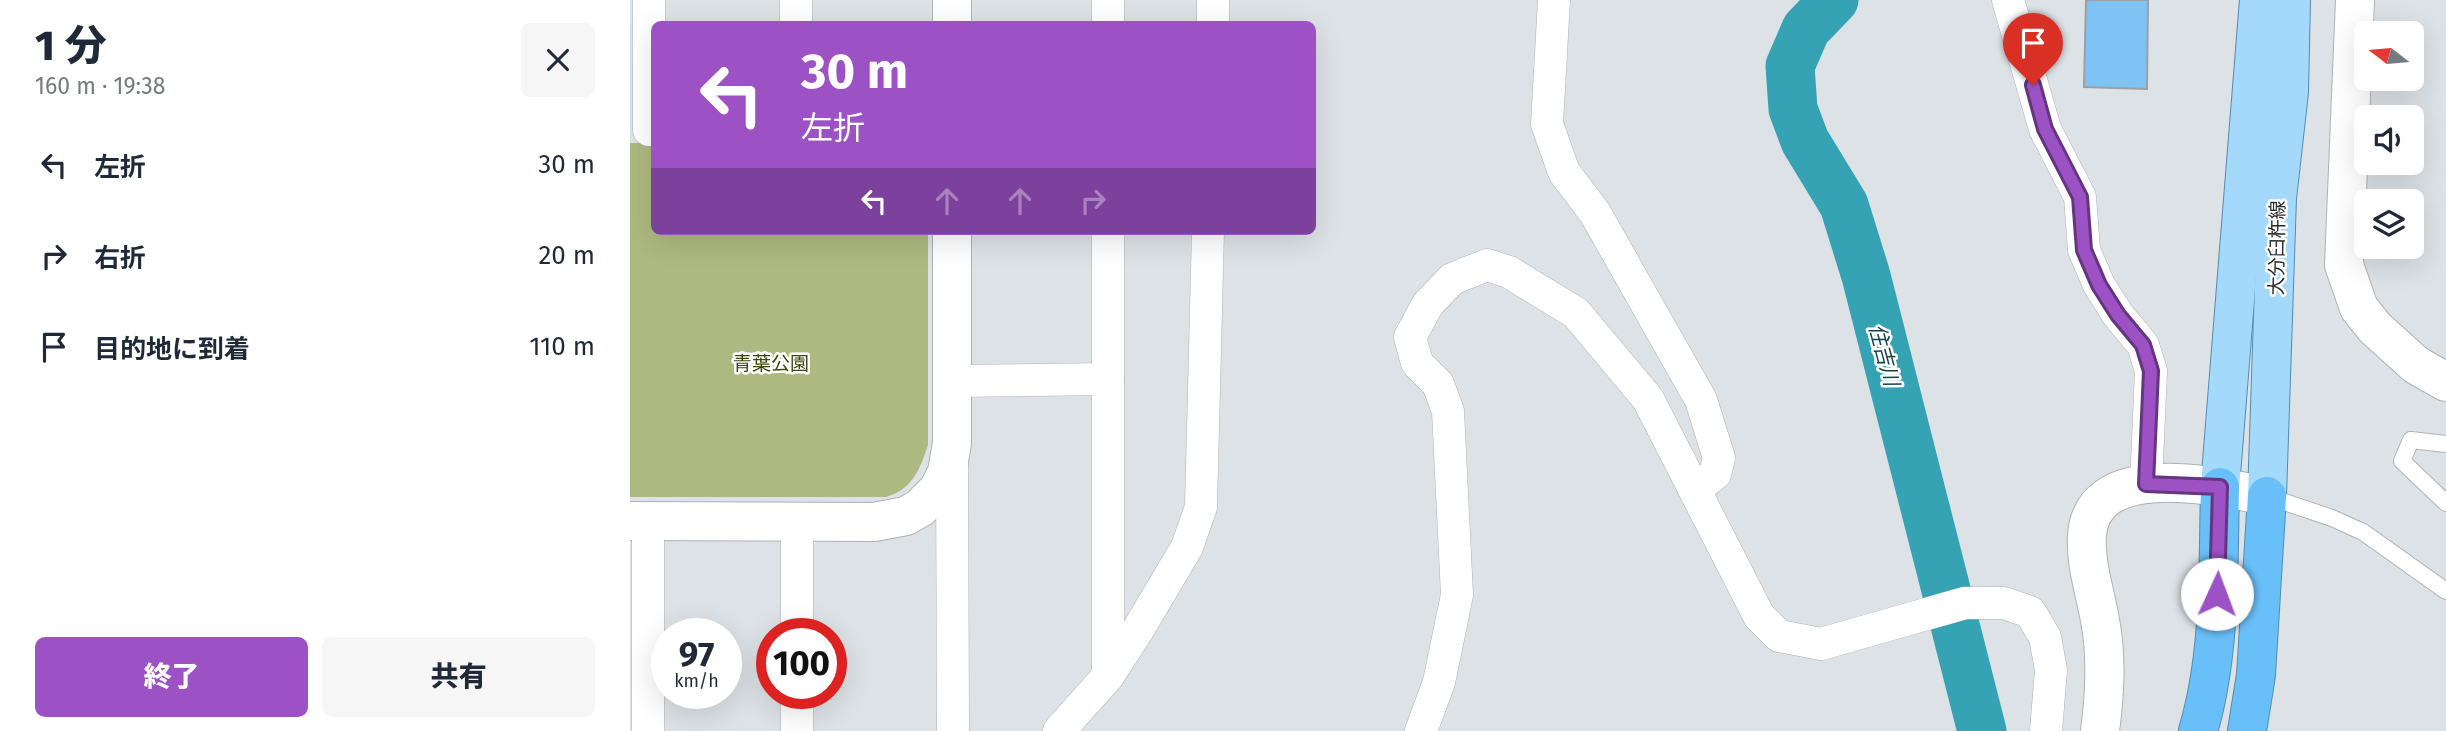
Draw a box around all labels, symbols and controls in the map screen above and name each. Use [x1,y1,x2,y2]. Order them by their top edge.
pin [2003,13,2063,85]
text: 1 分 [35,21,106,71]
north arrow [2354,21,2424,91]
map controls [2354,21,2424,259]
button: close [521,23,595,97]
icon: arrive [2014,24,2052,62]
text: 30 m [801,42,908,101]
icon: left [686,49,777,140]
text: 160 m · 19:38 [35,72,165,100]
button: sound [2354,105,2424,175]
text: 左折 [801,109,865,147]
icon: left [35,146,73,184]
text: 30 m [538,149,595,180]
text: 左折 [94,152,146,183]
icon: left [855,182,893,220]
icon: ahead [928,182,966,220]
icon: ahead [1001,182,1039,220]
icon: right [1074,182,1112,220]
button: layers [2354,189,2424,259]
street label: 大分臼杵線 [2265,200,2289,296]
icon: right [35,237,73,275]
text: 20 m [538,240,595,271]
text: 右折 [94,243,146,274]
water label: 住吉川 [1863,321,1905,391]
icon: arrive [35,328,73,366]
text: 110 m [529,331,595,362]
text: 目的地に到着 [94,334,250,365]
park label: 青葉公園 [733,352,809,375]
position arrow [2180,557,2254,631]
speed limit sign: 100 [756,618,847,709]
text: 97 [679,633,714,675]
button: 終了 [35,637,308,717]
button: 共有 [322,637,595,717]
text: km/h [674,670,719,692]

